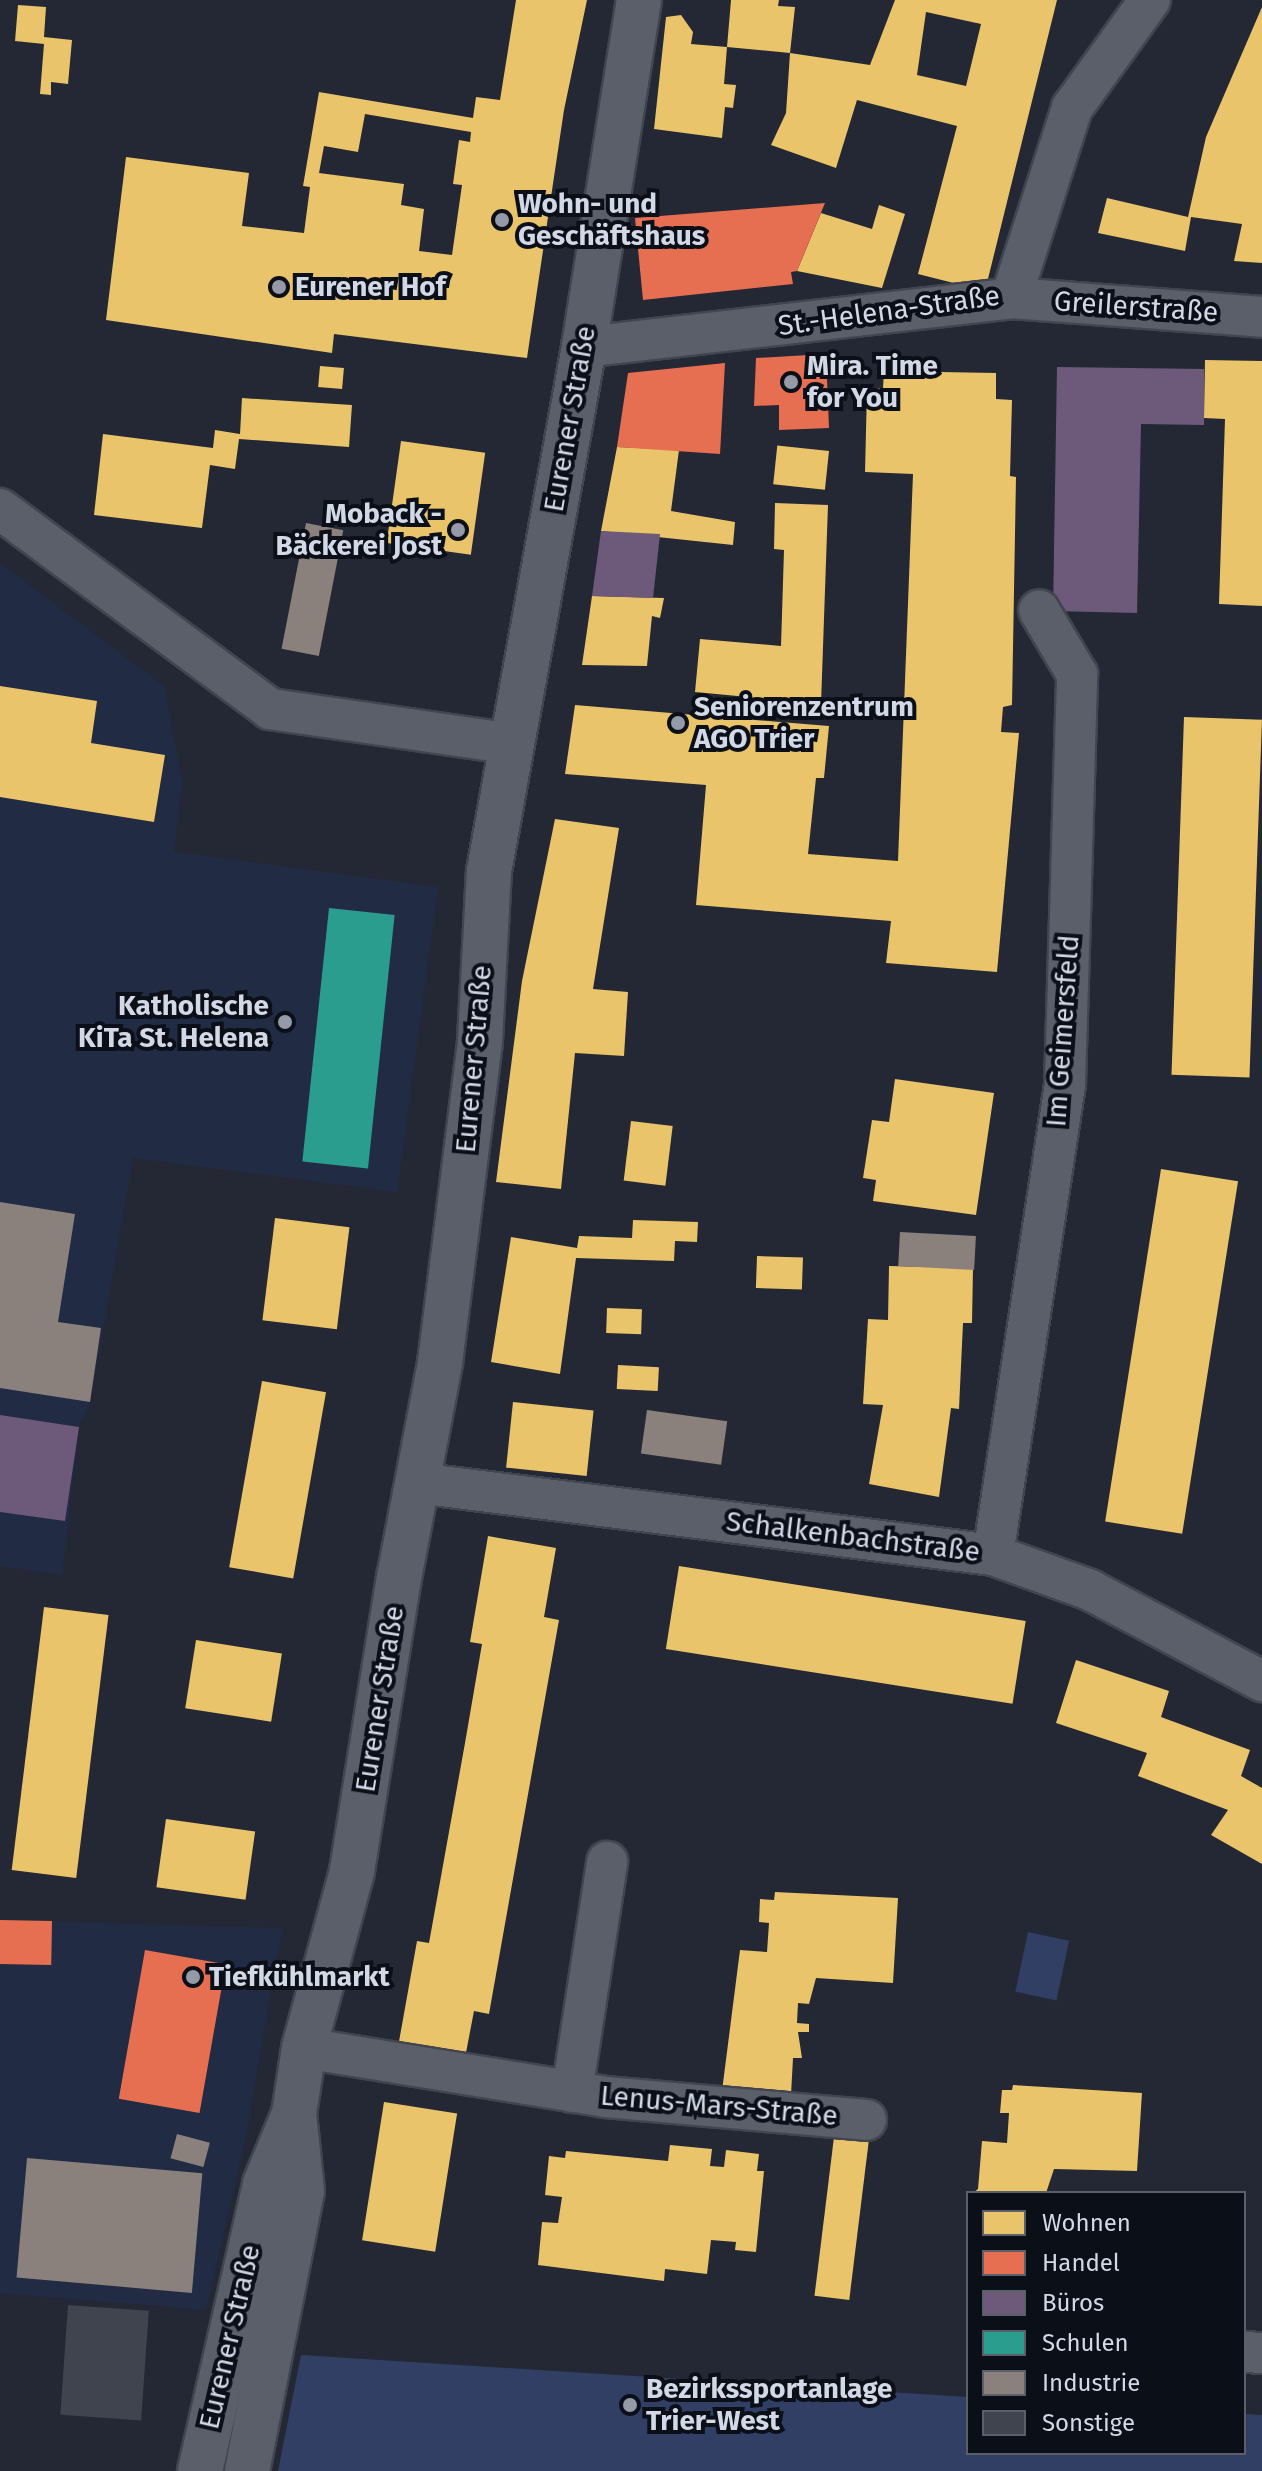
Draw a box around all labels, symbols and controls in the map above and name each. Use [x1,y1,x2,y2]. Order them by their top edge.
place label: Wohn- und Geschäftshaus [518,187,705,253]
marker: Wohn- und Geschäftshaus [493,211,511,229]
place label: Eurener Hof [295,270,446,304]
marker: Eurener Hof [270,278,288,296]
street label: St.-Helena-Straße [776,279,1002,343]
street label: Greilerstraße [1053,284,1219,330]
street label: Eurener Straße [537,323,603,515]
place label: Mira. Time for You [807,349,938,415]
marker: Mira. Time for You [782,373,800,391]
place label: Moback - Bäckerei Jost [275,497,442,563]
marker: Moback - Bäckerei Jost [449,521,467,539]
place label: Seniorenzentrum AGO Trier [694,690,914,756]
marker: Seniorenzentrum AGO Trier [669,714,687,732]
street label: Im Geimersfeld [1040,934,1086,1128]
street label: Eurener Straße [449,964,499,1154]
place label: Katholische KiTa St. Helena [78,989,269,1055]
marker: Katholische KiTa St. Helena [276,1013,294,1031]
street label: Schalkenbachstraße [724,1505,982,1569]
street label: Eurener Straße [349,1603,411,1795]
place label: Tiefkühlmarkt [209,1960,390,1994]
marker: Tiefkühlmarkt [184,1968,202,1986]
street label: Lenus-Mars-Straße [599,2079,839,2133]
legend [966,2191,1246,2455]
text: Wohnen [1042,2209,1131,2237]
street label: Eurener Straße [192,2241,268,2433]
text: Handel [1042,2249,1120,2277]
text: Büros [1042,2289,1104,2317]
text: Schulen [1042,2329,1129,2357]
text: Industrie [1042,2369,1140,2397]
place label: Bezirkssportanlage Trier-West [646,2372,892,2438]
marker: Bezirkssportanlage Trier-West [621,2396,639,2414]
text: Sonstige [1042,2409,1135,2437]

